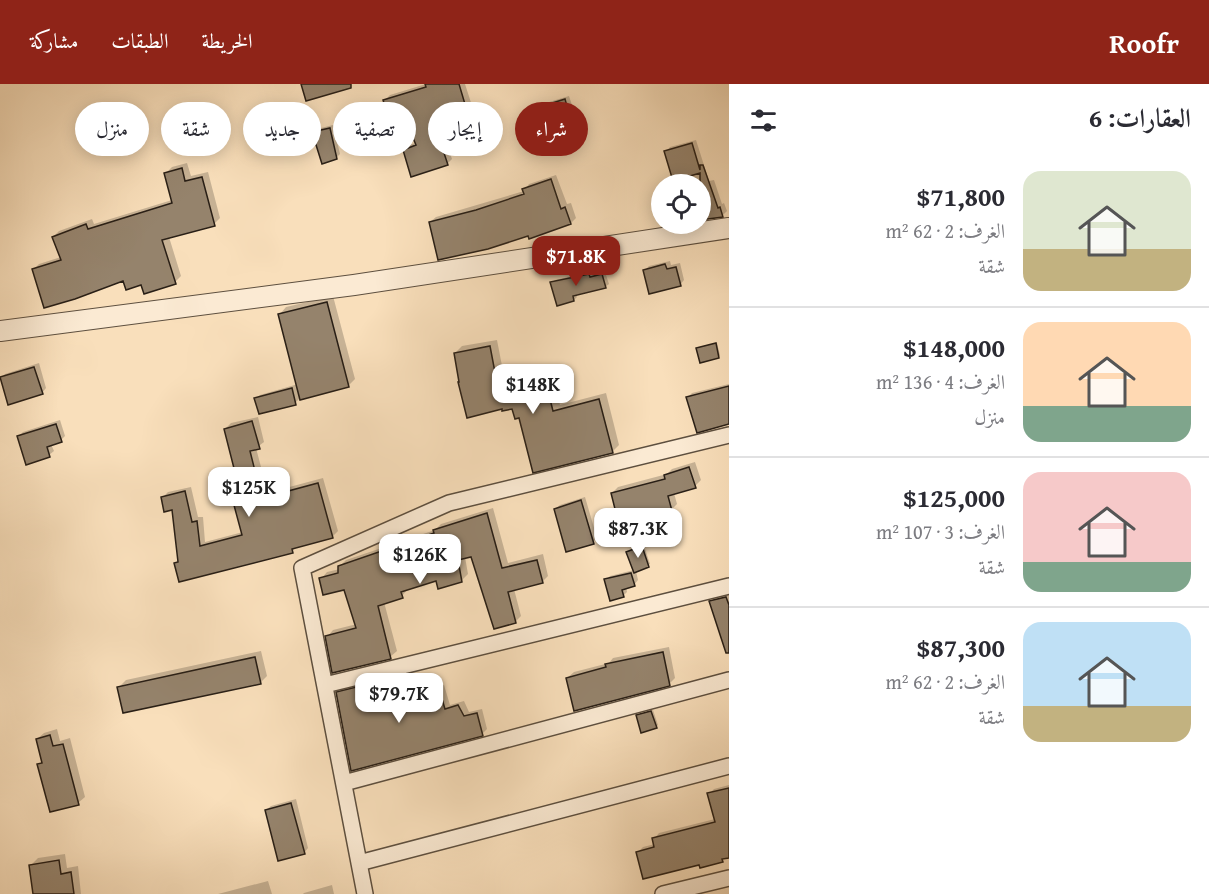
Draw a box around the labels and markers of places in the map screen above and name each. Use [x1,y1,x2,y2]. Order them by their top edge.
pin: $71.8K [527,236,625,287]
pin: $148K [491,364,575,415]
pin: $125K [207,467,291,518]
pin: $87.3K [589,508,687,559]
pin: $126K [378,534,462,585]
pin: $79.7K [350,673,448,724]

